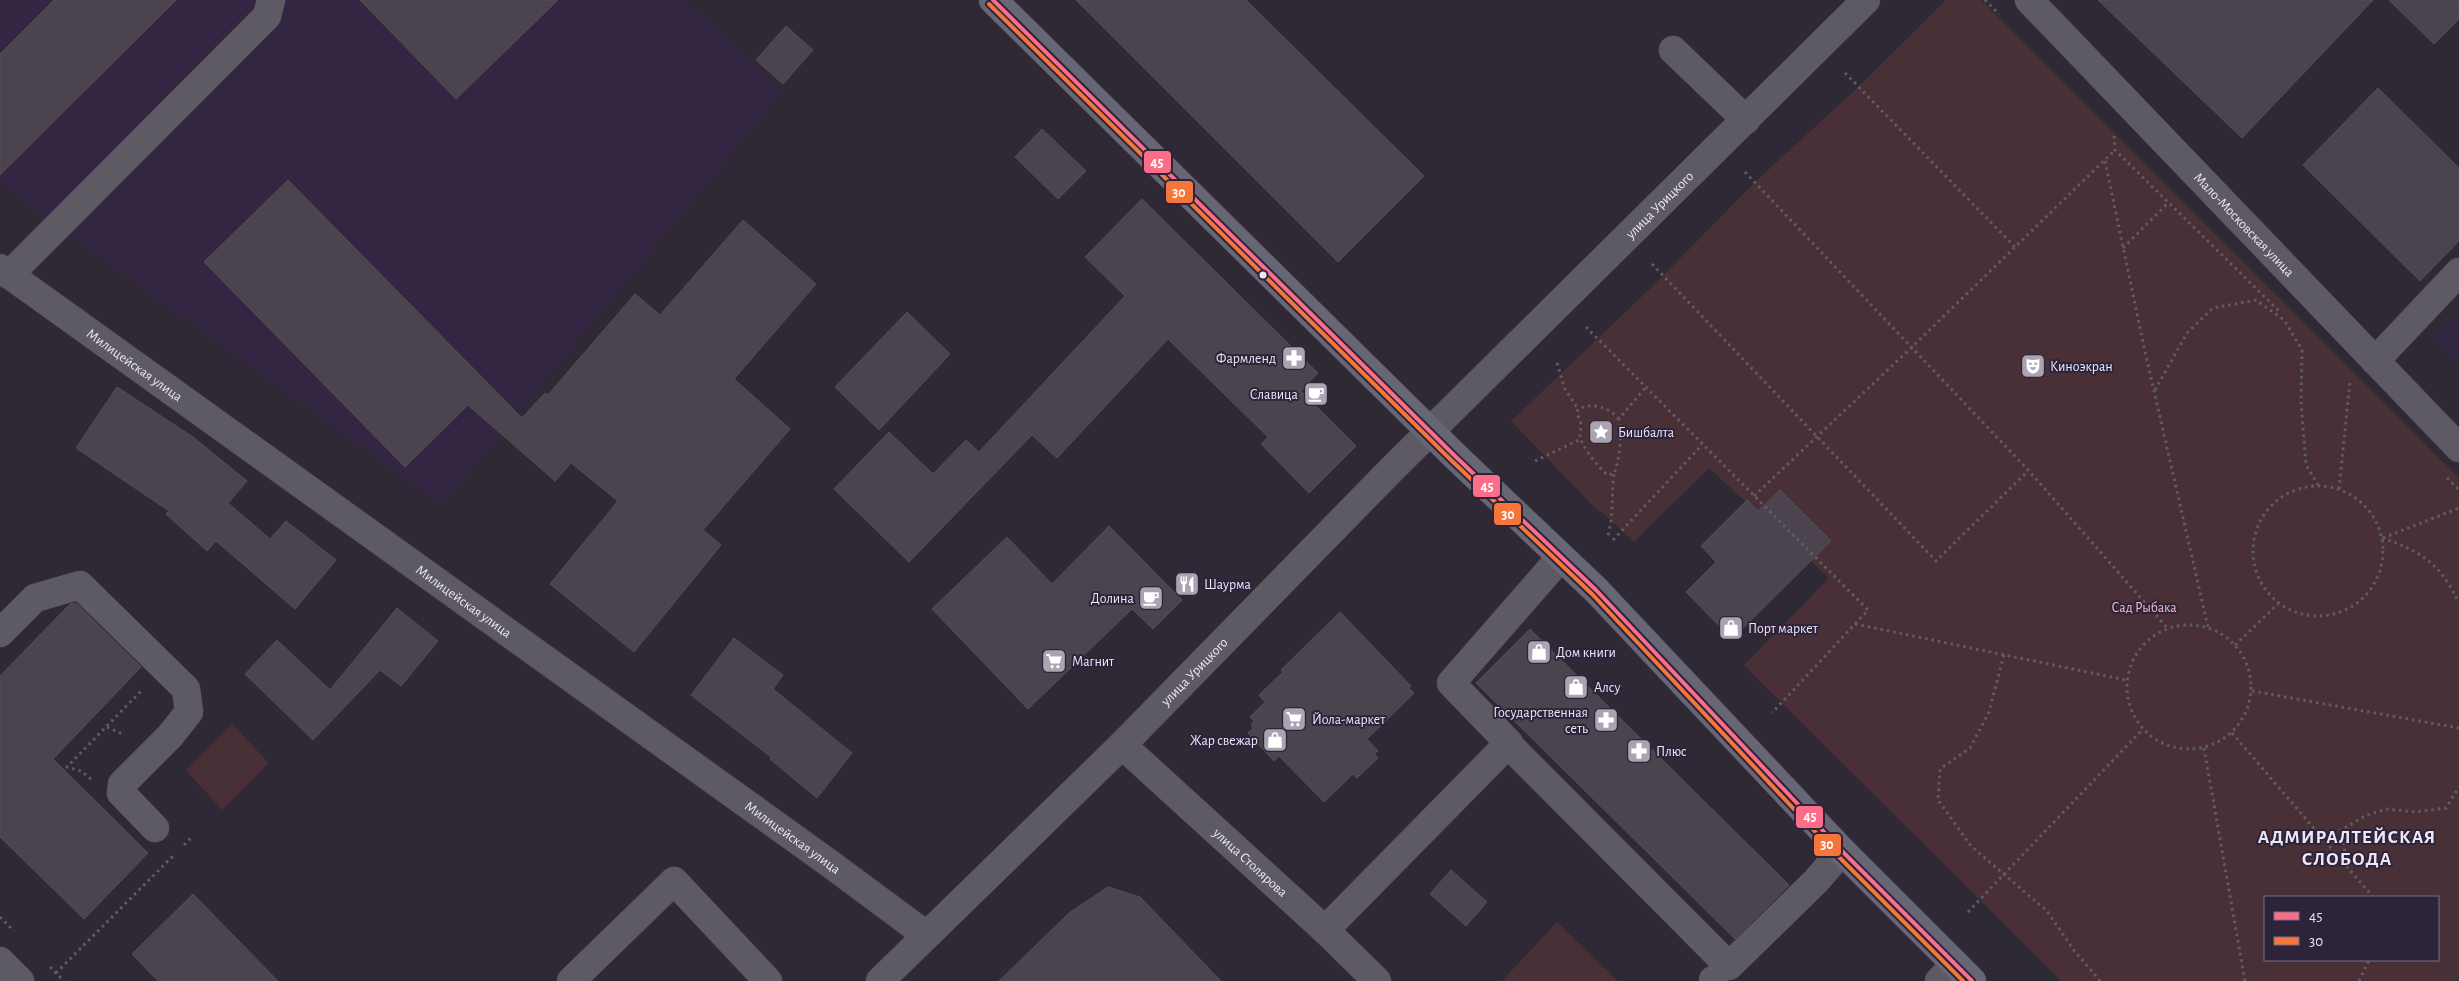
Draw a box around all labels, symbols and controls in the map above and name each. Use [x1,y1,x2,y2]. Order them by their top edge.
line badge: 45 [1143,150,1172,174]
text: 45 [1150,156,1164,170]
street label: улица Урицкого [1623,169,1696,242]
street label: Мало-Московская улица [2191,170,2297,280]
line badge: 30 [1165,180,1194,204]
text: 30 [1172,186,1186,200]
unlabelled marker [1258,270,1268,280]
street label: Милицейская улица [84,327,185,405]
pharmacy icon: Фармленд [1281,345,1307,371]
place label: Фармленд [1216,352,1276,366]
theatre icon: Киноэкран [2020,353,2046,379]
place label: Киноэкран [2050,360,2113,374]
cafe icon: Славица [1303,381,1329,407]
place label: Славица [1250,388,1299,402]
place icon: Бишбалта [1588,419,1614,445]
place label: Бишбалта [1618,426,1675,440]
line badge: 45 [1472,474,1501,498]
text: 45 [1480,480,1494,494]
line badge: 30 [1493,502,1522,526]
text: 30 [1501,508,1515,522]
street label: Милицейская улица [413,563,514,641]
restaurant icon: Шаурма [1174,571,1200,597]
place label: Шаурма [1204,578,1252,592]
cafe icon: Долина [1138,585,1164,611]
place label: Долина [1091,592,1135,606]
park label: Сад Рыбака [2111,601,2177,615]
shop icon: Порт маркет [1718,615,1744,641]
place label: Порт маркет [1748,622,1819,636]
street label: улица Урицкого [1158,635,1231,709]
shop icon: Дом книги [1526,639,1552,665]
place label: Дом книги [1556,646,1616,660]
supermarket icon: Магнит [1041,648,1067,674]
place label: Магнит [1072,655,1115,669]
shop icon: Алсу [1563,674,1589,700]
place label: Алсу [1594,681,1620,695]
supermarket icon: Йола-маркет [1281,706,1307,732]
place label: Государственная сеть [1493,706,1588,736]
pharmacy icon: Государственная сеть [1593,707,1619,733]
place label: Йола-маркет [1312,712,1386,727]
shop icon: Жар свежар [1262,727,1288,753]
place label: Жар свежар [1190,734,1258,748]
pharmacy icon: Плюс [1626,738,1652,764]
place label: Плюс [1656,745,1687,759]
street label: Милицейская улица [742,799,843,877]
line badge: 45 [1795,805,1824,829]
text: 45 [1803,810,1817,824]
street label: улица Столярова [1210,825,1290,900]
district label: АДМИРАЛТЕЙСКАЯ СЛОБОДА [2258,827,2436,869]
line badge: 30 [1813,833,1842,857]
text: 30 [1820,838,1834,852]
legend [2264,896,2439,961]
text: 45 [2309,909,2323,924]
text: 30 [2309,934,2323,949]

